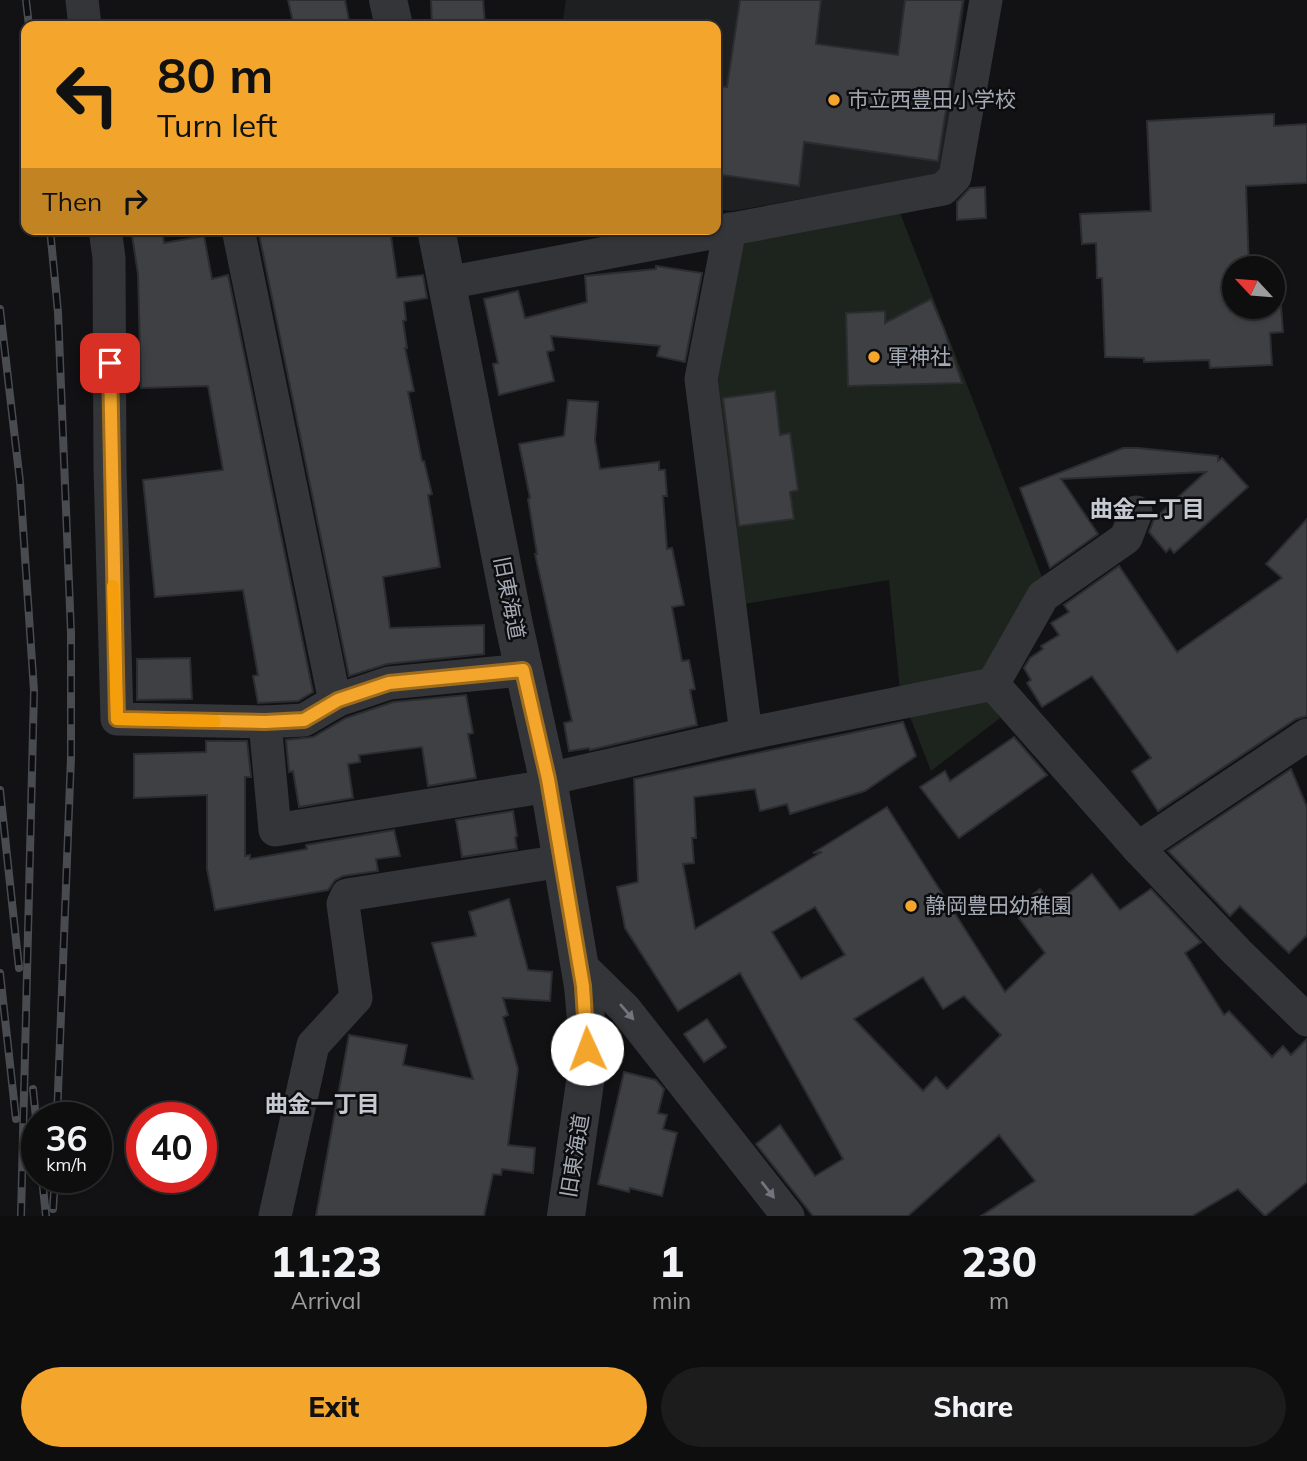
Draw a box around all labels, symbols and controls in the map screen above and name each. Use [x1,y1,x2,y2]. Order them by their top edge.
text: 80 m [157,44,273,105]
icon: left [42,49,133,140]
place label: 市立西豊田小学校 [848,86,1016,112]
marker: 市立西豊田小学校 [826,92,842,108]
text: Turn left [157,105,277,145]
icon: right [116,182,154,220]
text: Then [42,185,102,218]
north arrow [1222,256,1284,318]
map controls [1222,256,1285,319]
pin [80,333,140,393]
place label: 軍神社 [888,343,951,369]
icon: arrive [91,344,129,382]
marker: 軍神社 [866,349,882,365]
district label: 曲金二丁目 [1090,494,1205,523]
street label: 旧東海道 [489,554,531,642]
place label: 静岡豊田幼稚園 [925,892,1072,918]
marker: 静岡豊田幼稚園 [903,898,919,914]
one-way arrow [619,1003,635,1021]
position arrow [550,1012,624,1086]
district label: 曲金一丁目 [265,1089,380,1118]
speed limit sign: 40 [126,1102,217,1193]
street label: 旧東海道 [555,1112,593,1199]
text: 36 [45,1116,88,1160]
text: km/h [46,1153,87,1176]
one-way arrow [760,1182,775,1199]
text: 11:23 [270,1235,382,1288]
text: 1 [659,1235,684,1288]
text: 230 [961,1235,1037,1288]
text: Arrival [291,1286,361,1315]
text: min [652,1286,691,1315]
text: m [989,1286,1009,1315]
button: Exit [21,1367,647,1447]
button: Share [661,1367,1286,1447]

